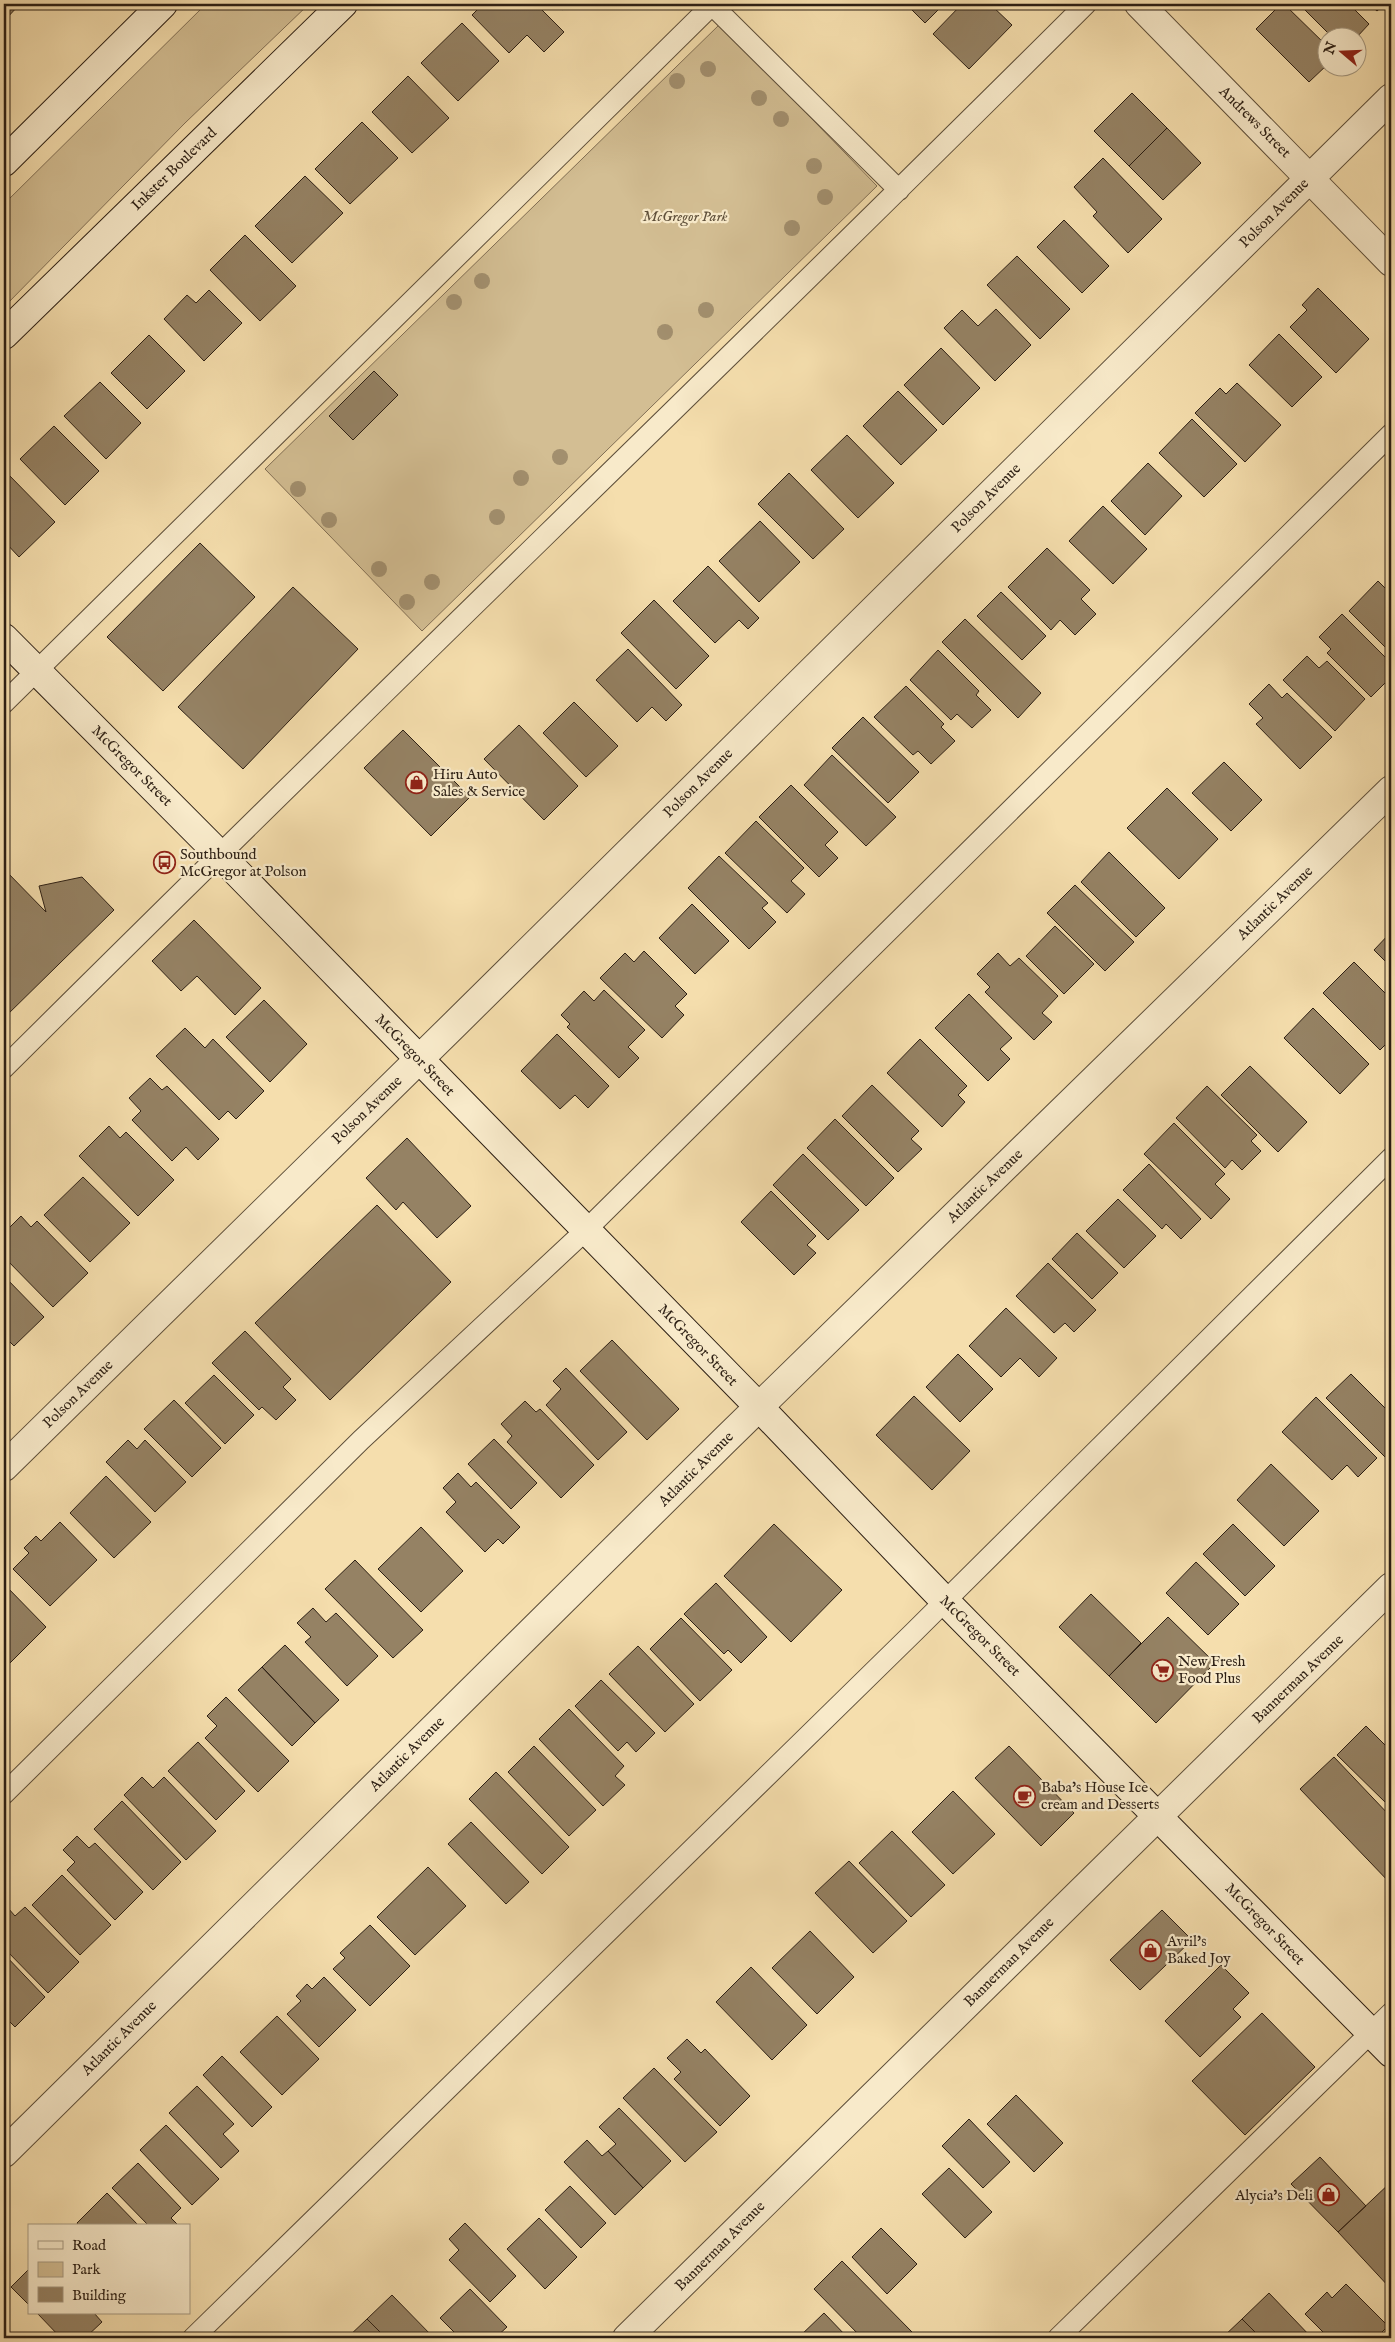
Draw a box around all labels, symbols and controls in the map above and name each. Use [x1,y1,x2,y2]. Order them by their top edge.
north arrow [1318,28,1368,78]
text: N [1320,39,1341,58]
street label: Andrews Street [1214,81,1295,162]
street label: Inkster Boulevard [127,123,222,215]
street label: Polson Avenue [1235,174,1313,252]
park label: McGregor Park [642,207,728,227]
street label: Polson Avenue [947,459,1025,537]
street label: McGregor Street [87,721,177,811]
street label: Polson Avenue [659,744,737,822]
place label: Hiru Auto Sales & Service [433,765,525,801]
shop icon: Hiru Auto Sales & Service [405,771,429,795]
place label: Southbound McGregor at Polson [180,845,306,881]
bus stop icon: Southbound McGregor at Polson [152,851,176,875]
street label: Atlantic Avenue [1232,862,1317,945]
street label: McGregor Street [371,1010,459,1100]
street label: Polson Avenue [328,1072,406,1148]
street label: Atlantic Avenue [942,1145,1027,1228]
street label: McGregor Street [654,1300,742,1390]
street label: Polson Avenue [39,1356,117,1432]
street label: Atlantic Avenue [654,1427,738,1511]
street label: McGregor Street [935,1591,1025,1681]
street label: Bannerman Avenue [1248,1630,1348,1727]
place label: New Fresh Food Plus [1178,1652,1246,1688]
supermarket icon: New Fresh Food Plus [1150,1658,1174,1682]
street label: Atlantic Avenue [365,1712,449,1796]
place label: Baba's House Ice cream and Desserts [1041,1778,1159,1814]
cafe icon: Baba's House Ice cream and Desserts [1013,1784,1037,1808]
street label: McGregor Street [1221,1879,1309,1969]
street label: Bannerman Avenue [960,1913,1058,2011]
place label: Avril's Baked Joy [1166,1932,1231,1968]
shop icon: Avril's Baked Joy [1139,1938,1163,1962]
street label: Atlantic Avenue [77,1996,161,2080]
shop icon: Alycia's Deli [1317,2183,1341,2207]
place label: Alycia's Deli [1234,2186,1313,2205]
street label: Bannerman Avenue [671,2197,769,2295]
legend [28,2224,190,2314]
text: Road [72,2236,107,2255]
text: Park [72,2260,102,2279]
text: Building [72,2286,127,2305]

